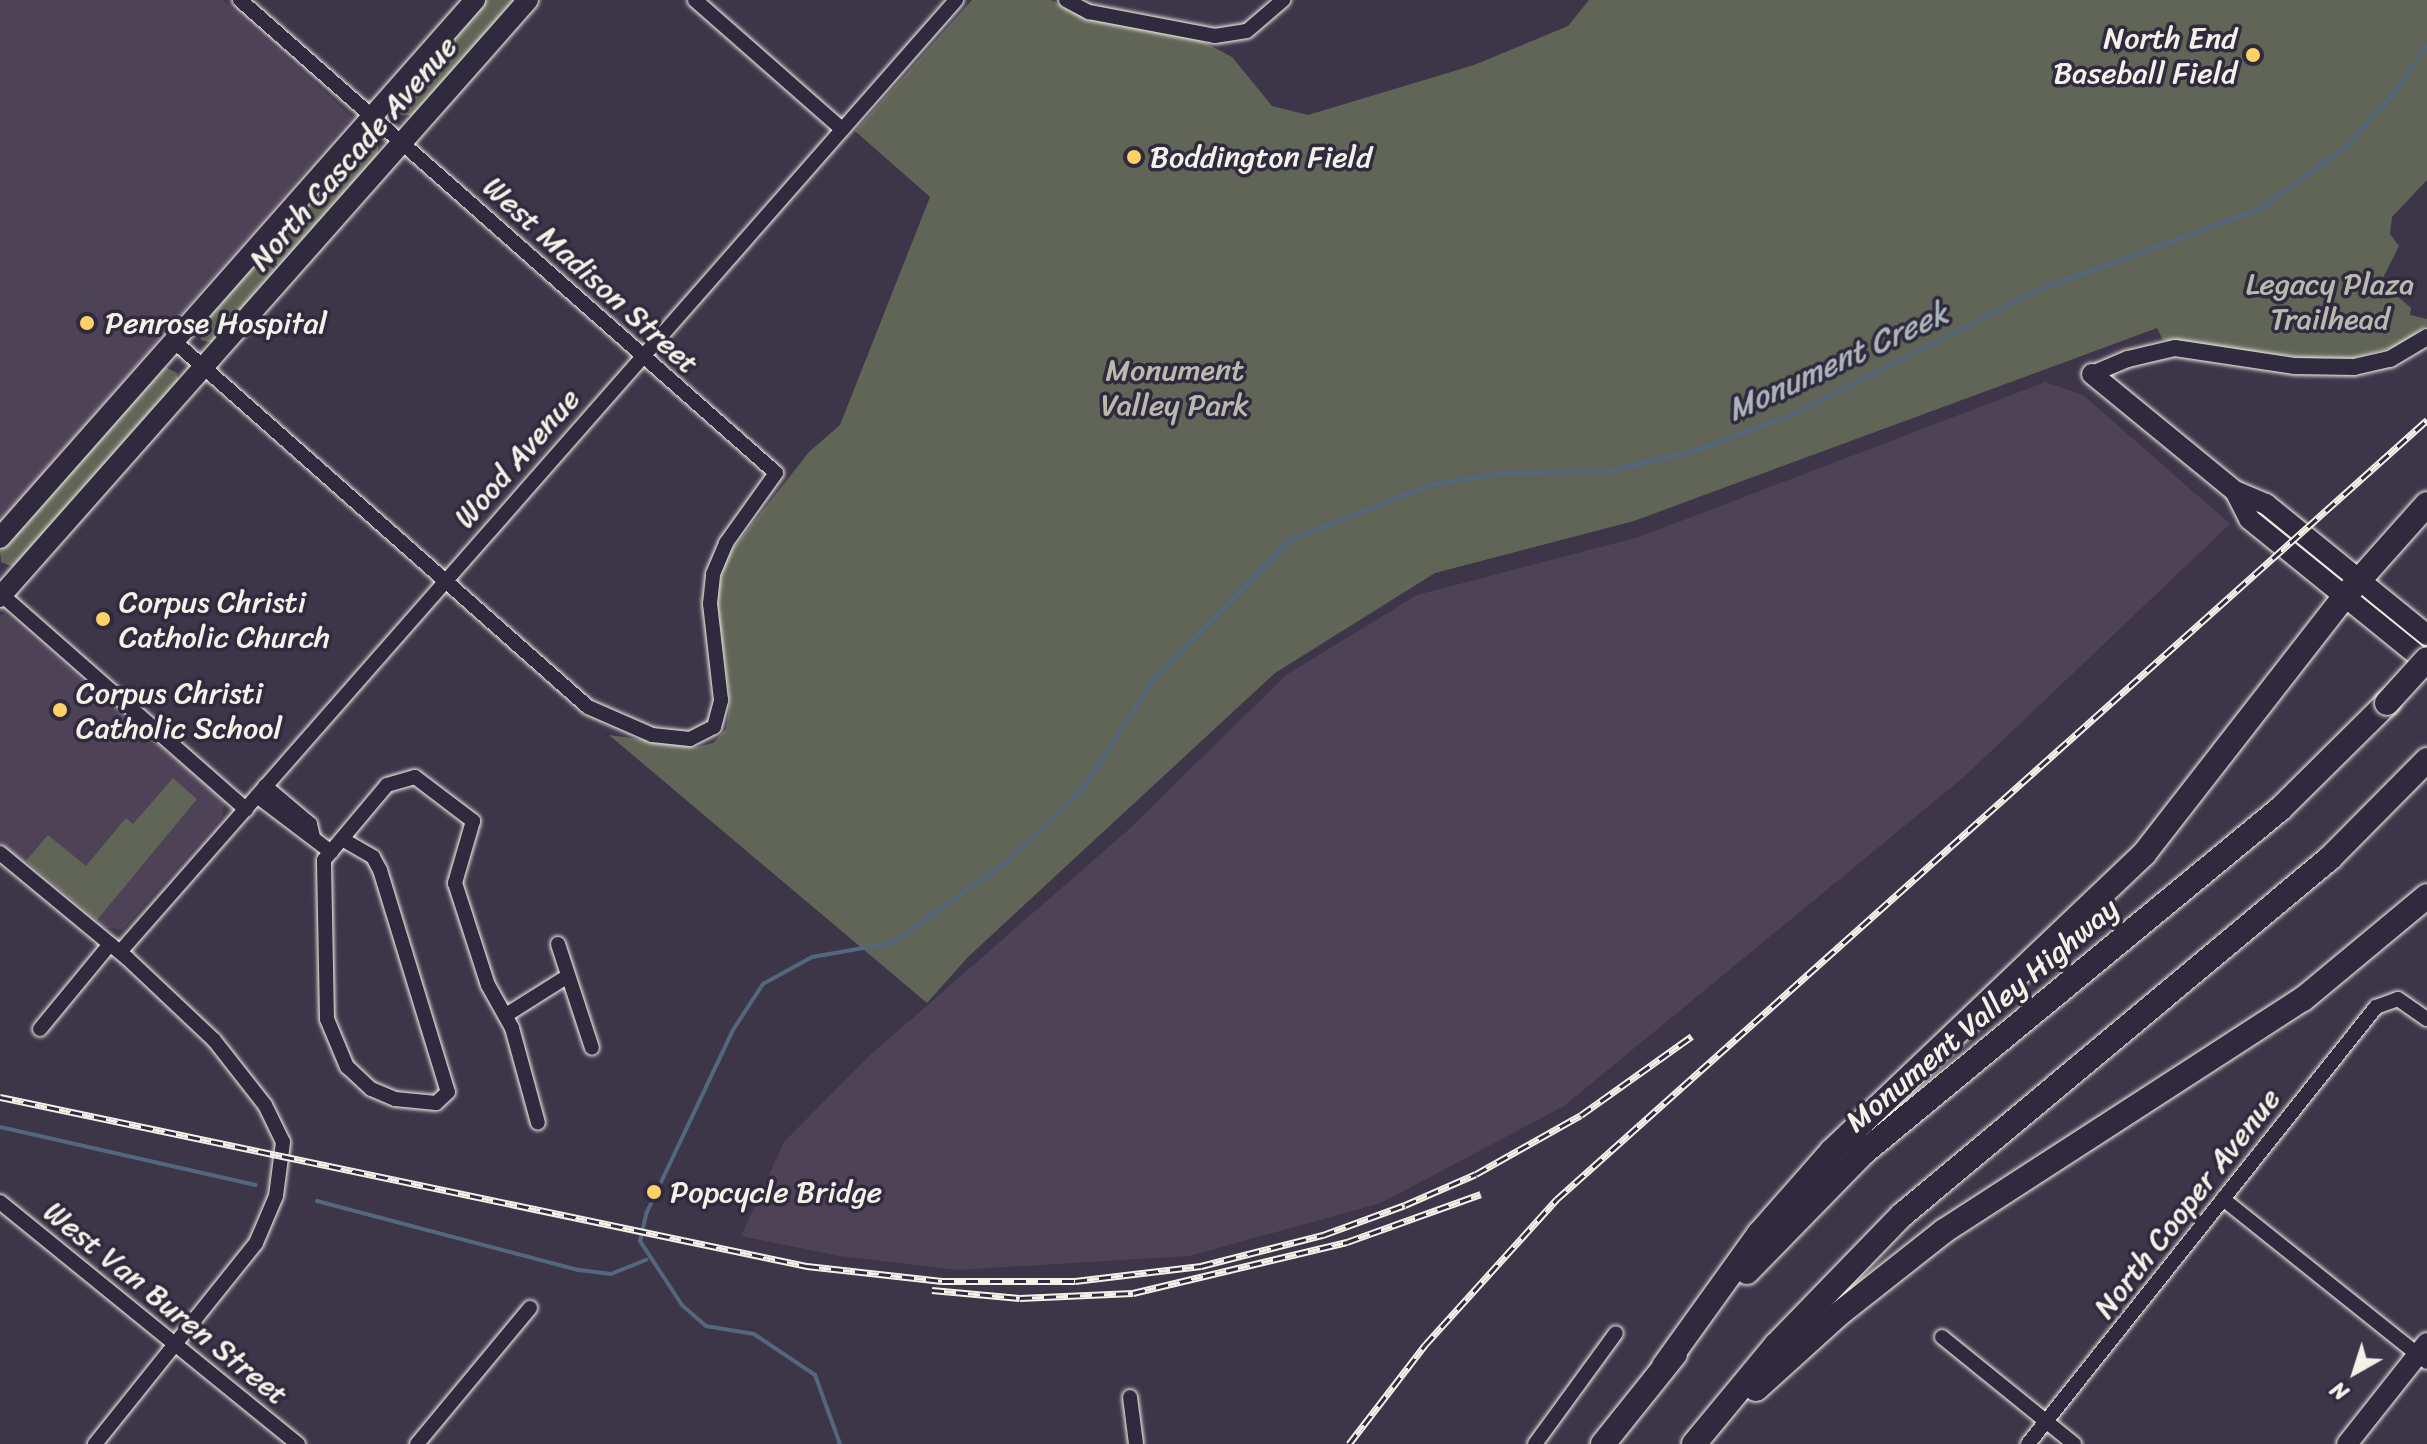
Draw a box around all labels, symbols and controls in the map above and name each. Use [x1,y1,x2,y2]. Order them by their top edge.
place label: North End Baseball Field [2053,20,2237,90]
street label: North Cascade Avenue [242,29,464,277]
marker: North End Baseball Field [2244,46,2262,64]
place label: Boddington Field [1150,139,1372,175]
marker: Boddington Field [1125,148,1143,166]
street label: West Madison Street [476,169,706,381]
park label: Legacy Plaza Trailhead [2246,266,2414,336]
water label: Monument Creek [1721,294,1955,430]
place label: Penrose Hospital [105,305,327,341]
marker: Penrose Hospital [76,312,98,334]
park label: Monument Valley Park [1101,352,1249,422]
street label: Wood Avenue [447,381,587,535]
place label: Corpus Christi Catholic Church [119,584,330,654]
marker: Corpus Christi Catholic Church [94,610,112,628]
place label: Corpus Christi Catholic School [76,675,282,746]
marker: Corpus Christi Catholic School [51,701,69,719]
street label: Monument Valley Highway [1838,890,2126,1140]
street label: North Cooper Avenue [2087,1081,2287,1325]
place label: Popcycle Bridge [670,1174,882,1210]
marker: Popcycle Bridge [645,1183,663,1201]
street label: West Van Buren Street [37,1194,295,1412]
north arrow [2315,1332,2395,1412]
text: N [2321,1371,2358,1411]

